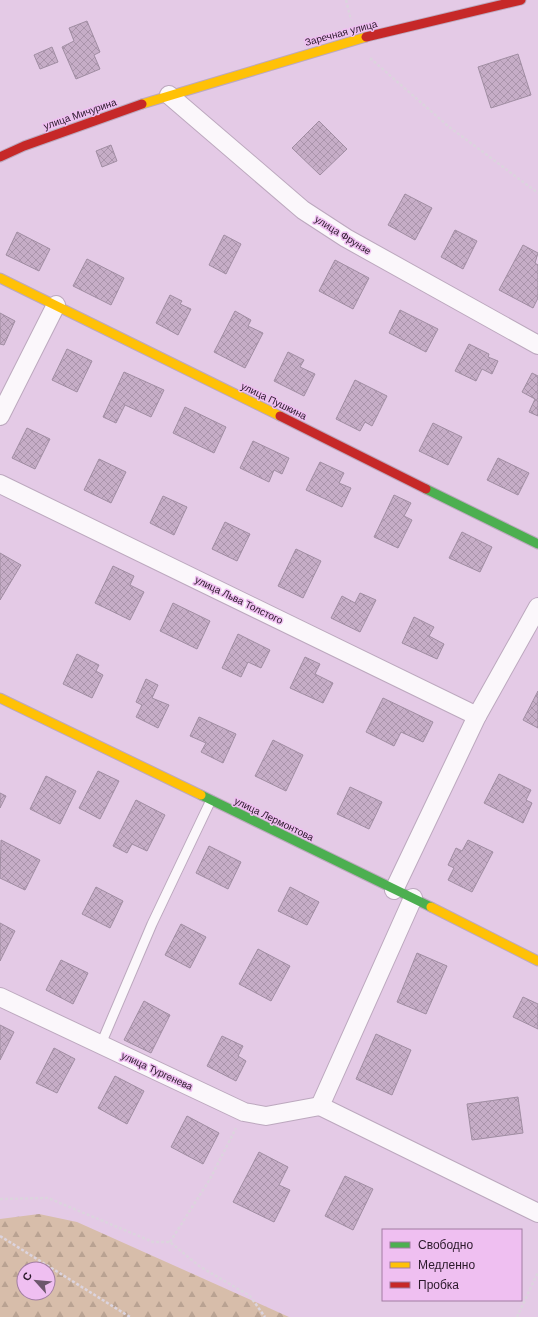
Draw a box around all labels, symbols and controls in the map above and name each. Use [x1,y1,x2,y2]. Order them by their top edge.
street label: Заречная улица [304,18,379,48]
street label: улица Мичурина [42,96,118,132]
street label: улица Фрунзе [313,213,373,257]
street label: улица Пушкина [239,380,309,422]
street label: улица Льва Толстого [193,574,285,626]
street label: улица Лермонтова [233,795,316,843]
street label: улица Тургенева [120,1050,195,1092]
legend [382,1229,522,1301]
text: Свободно [418,1238,473,1252]
text: Медленно [418,1258,475,1272]
north arrow [16,1261,56,1301]
text: С [20,1270,34,1283]
text: Пробка [418,1278,459,1292]

